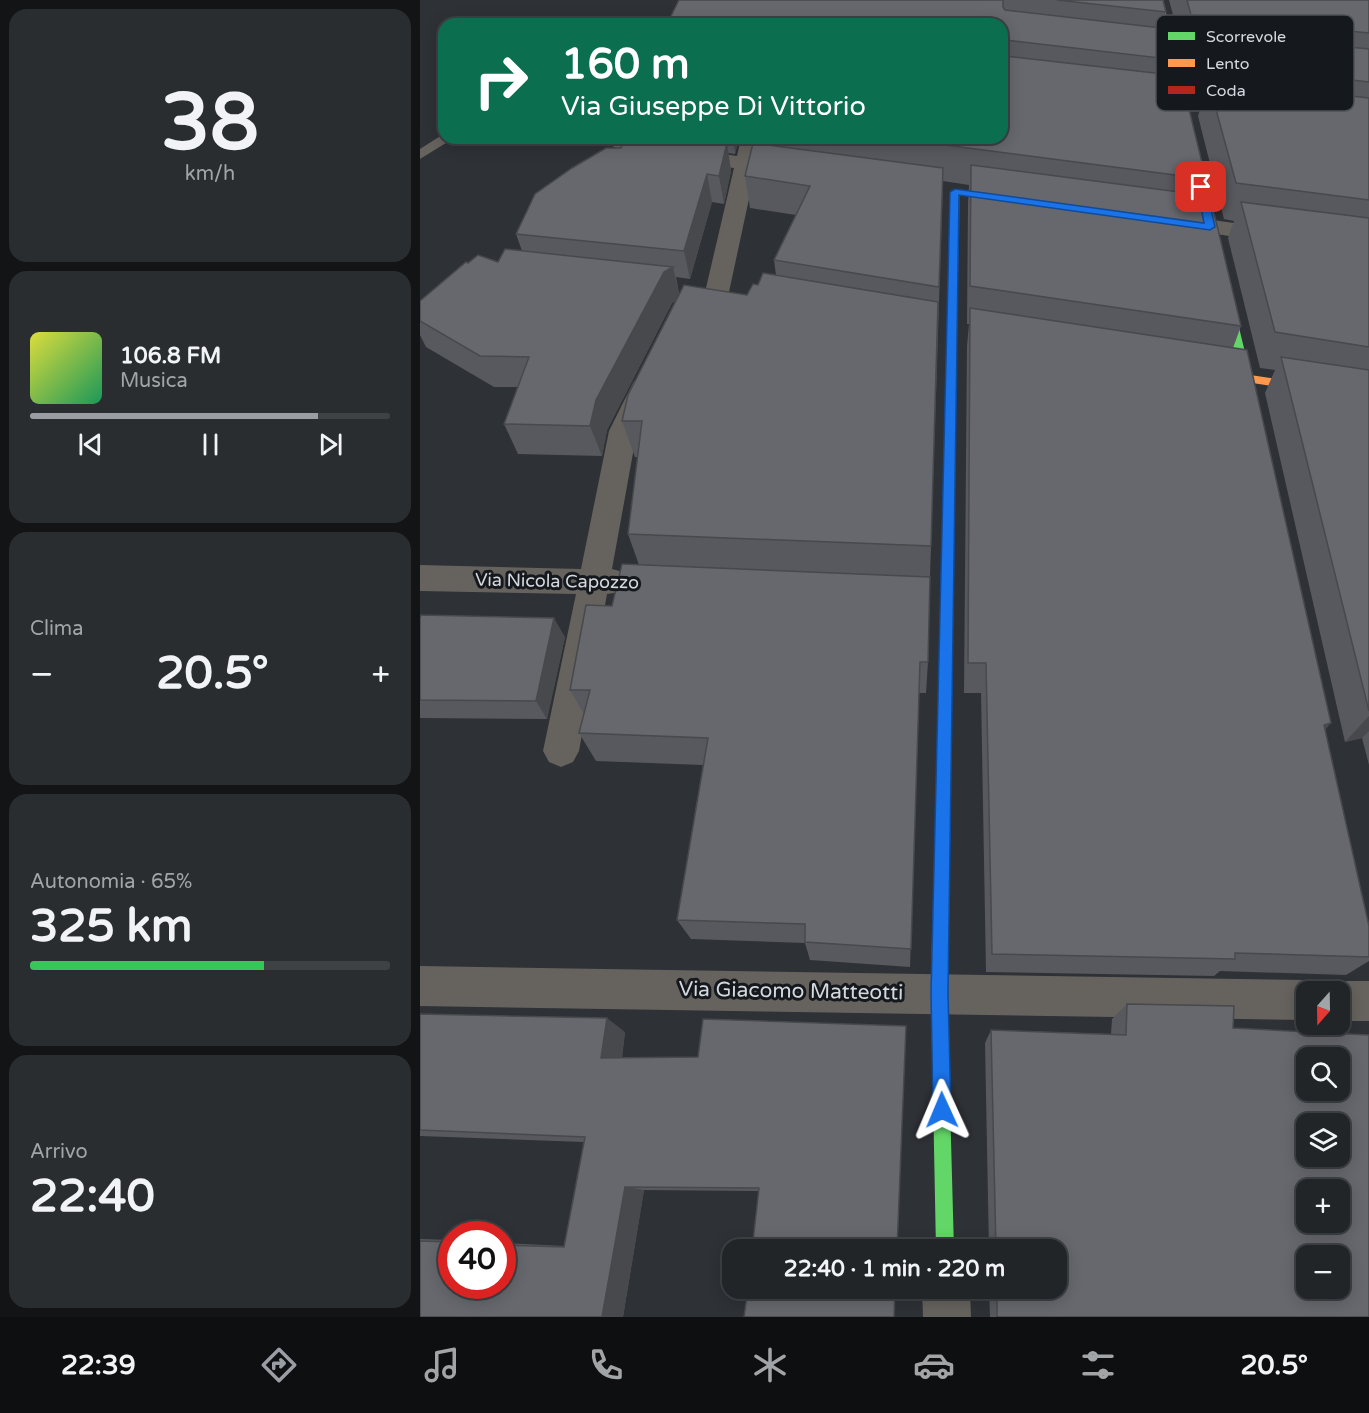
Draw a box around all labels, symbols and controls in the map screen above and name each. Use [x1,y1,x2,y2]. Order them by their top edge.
legend [1156,15,1354,111]
text: Scorrevole [1206,27,1286,47]
text: 160 m [561,39,690,90]
icon: right [462,42,540,120]
text: Lento [1206,54,1250,74]
text: 38 [161,76,259,170]
text: Coda [1206,81,1246,101]
text: Via Giuseppe Di Vittorio [561,90,866,123]
pin [1175,161,1226,212]
text: km/h [185,162,235,186]
icon: arrive [1184,170,1217,203]
text: 106.8 FM [120,343,221,369]
text: Musica [120,369,188,393]
icon: previous [74,428,107,461]
icon: pause [194,428,227,461]
icon: next [314,428,347,461]
street label: Via Nicola Capozzo [475,569,639,593]
text: Clima [30,617,83,641]
text: 20.5° [156,647,269,701]
text: − [30,655,54,694]
text: + [371,655,390,694]
text: Autonomia · 65% [30,870,192,894]
text: 325 km [30,900,192,954]
street label: Via Giacomo Matteotti [678,977,904,1005]
north arrow [1296,981,1350,1035]
map controls [1296,981,1350,1299]
button: search [1296,1047,1350,1101]
position arrow [910,1078,974,1142]
button: layers [1296,1113,1350,1167]
text: Arrivo [30,1140,88,1164]
text: 22:40 [30,1170,155,1224]
button: + [1296,1179,1350,1233]
speed limit sign: 40 [438,1221,516,1299]
button: − [1296,1245,1350,1299]
text: 22:40 · 1 min · 220 m [784,1256,1005,1282]
icon: directions [258,1344,300,1386]
icon: music [421,1344,463,1386]
icon: phone [585,1344,627,1386]
icon: climate [749,1344,791,1386]
icon: car [913,1344,955,1386]
icon: filters [1077,1344,1119,1386]
text: 22:39 [61,1349,136,1382]
text: 20.5° [1240,1349,1308,1382]

